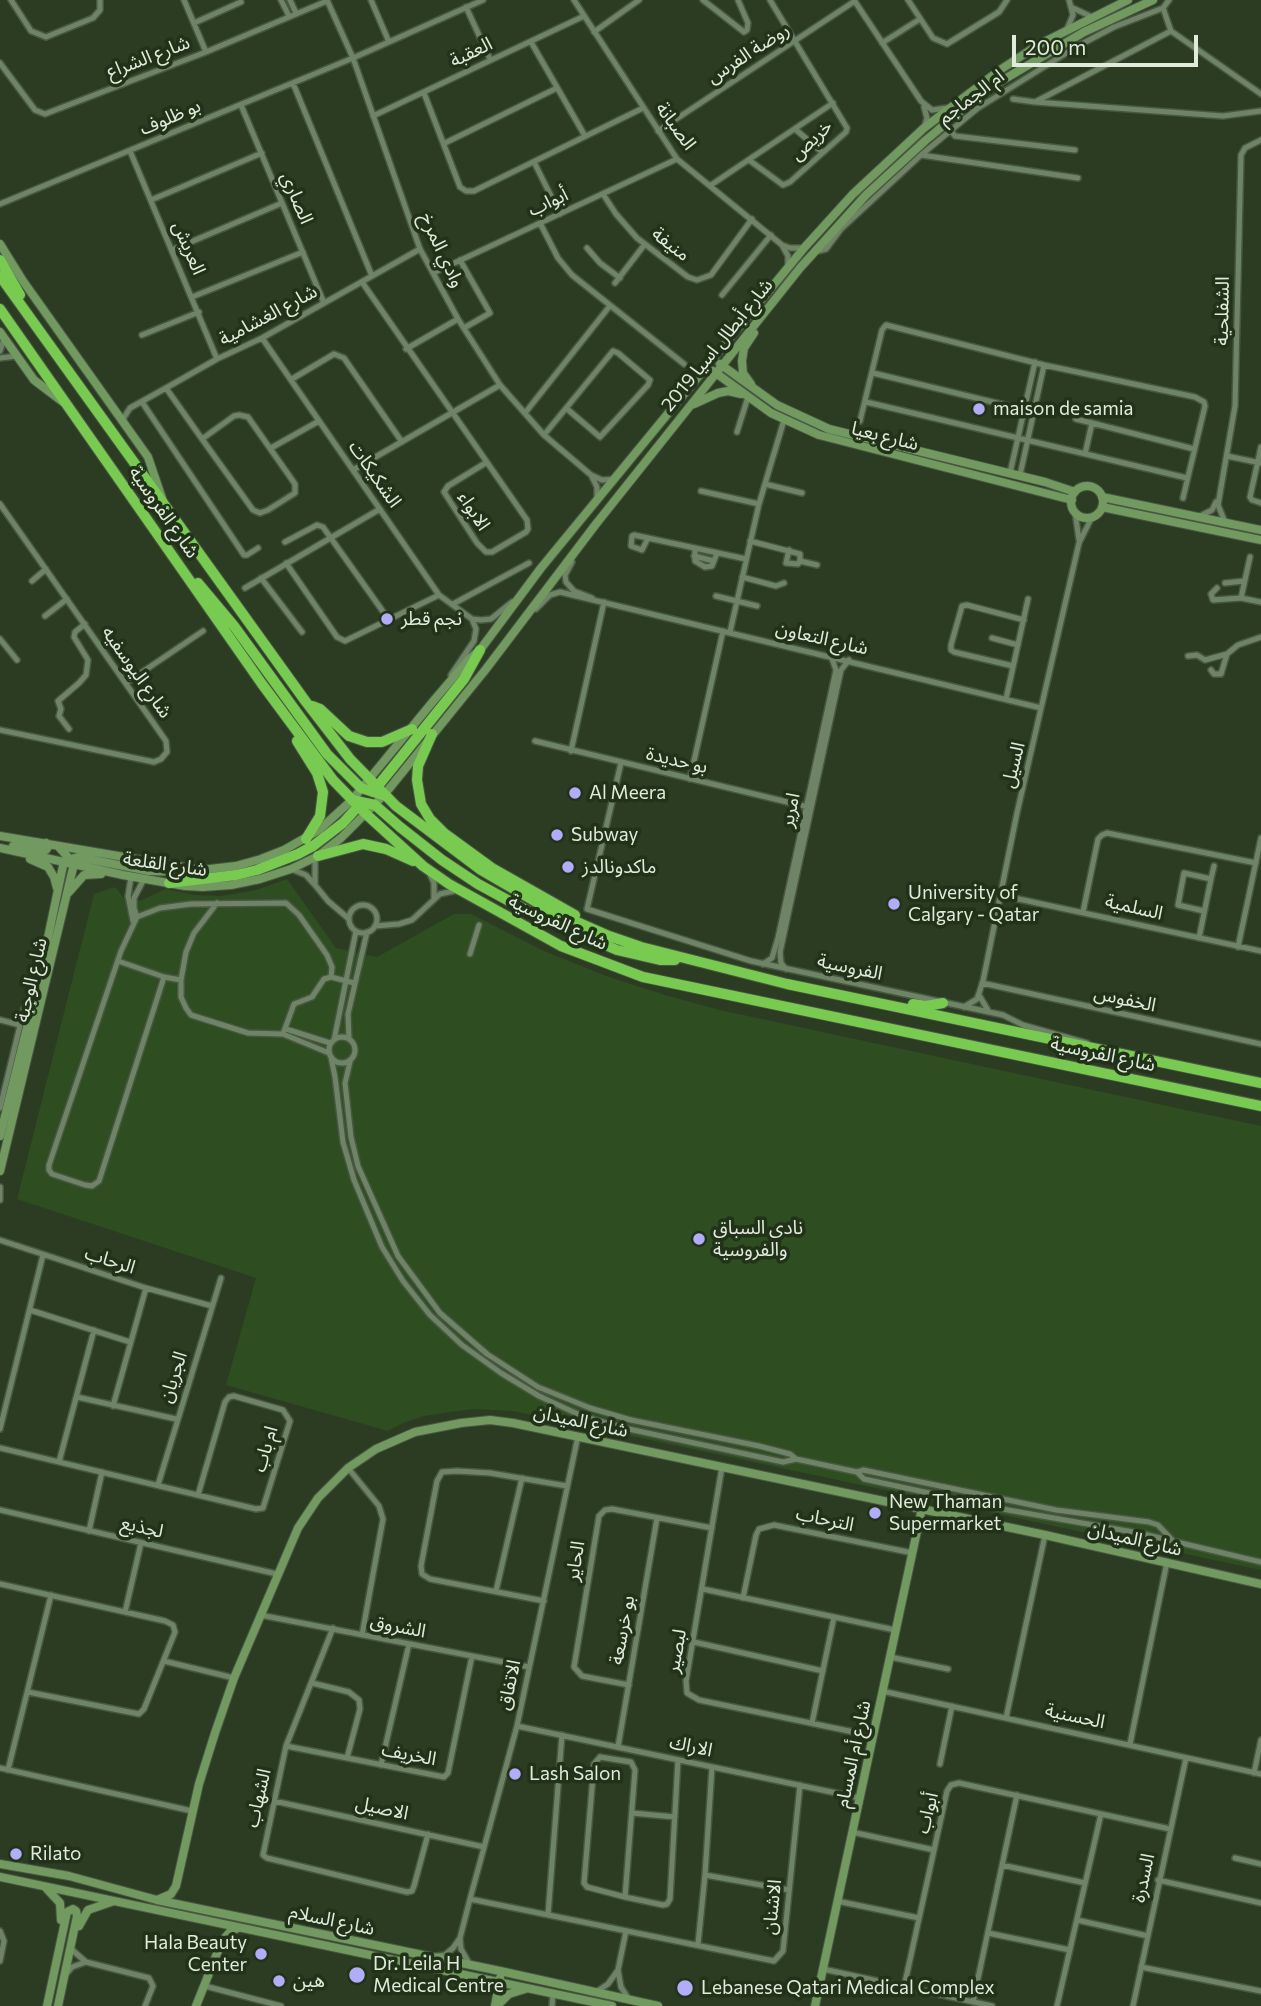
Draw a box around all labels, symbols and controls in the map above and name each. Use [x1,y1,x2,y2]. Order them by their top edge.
street label: روضة الفرس [702,18,794,88]
scale bar [1016,21,1202,65]
street label: شارع الشراع [103,31,193,83]
street label: العقبة [446,32,496,72]
text: 200 m [1025,34,1086,59]
street label: ام الجماجم [933,65,1009,129]
street label: بو ظلوف [136,94,204,140]
street label: الصبانة [651,98,701,154]
street label: خريص [785,115,837,165]
street label: الصاري [276,168,318,228]
street label: أبواب [524,183,572,221]
street label: وادي المرخ [415,209,469,291]
street label: العريش [168,218,210,278]
street label: منيفة [647,222,695,266]
street label: شارع أبطال اسيا 2019 [656,274,778,416]
street label: الشفلحية [1210,276,1234,346]
street label: شارع الغشامية [215,280,321,350]
place label: maison de samia [993,398,1134,420]
marker: maison de samia [971,401,987,417]
street label: شارع بعيا [849,417,921,455]
street label: الشكيكات [344,436,406,512]
street label: شارع الفروسية [124,462,204,562]
street label: الابواء [453,487,495,535]
place label: نجم قطر [401,608,462,630]
marker: نجم قطر [379,611,395,627]
street label: شارع التعاون [774,616,870,660]
street label: شارع اليوسفيه [97,622,177,722]
street label: السيل [996,740,1030,790]
street label: بو حديدة [644,742,710,778]
place label: Al Meera [589,782,666,804]
marker: Al Meera [567,785,583,801]
street label: امرير [775,791,805,829]
place label: Subway [571,824,638,846]
marker: Subway [549,827,565,843]
street label: شارع القلعة [122,847,208,881]
place label: ماكدونالدز [582,856,657,878]
marker: ماكدونالدز [560,859,576,875]
place label: University of Calgary - Qatar [908,882,1039,926]
street label: شارع الفروسية [505,889,611,955]
street label: السلمية [1103,889,1165,925]
marker: University of Calgary - Qatar [886,896,902,912]
street label: شارع الوجبة [10,936,52,1024]
street label: الفروسية [815,949,885,985]
street label: الخفوس [1092,981,1158,1017]
street label: شارع الفروسية [1048,1032,1158,1076]
place label: نادي السباق والفروسية [713,1217,803,1261]
marker: نادي السباق والفروسية [691,1231,707,1247]
street label: الرحاب [82,1241,138,1279]
street label: الجريان [154,1348,192,1406]
street label: شارع الميدان [532,1400,630,1442]
street label: ام باب [247,1423,283,1475]
place label: New Thaman Supermarket [889,1491,1002,1535]
street label: الترحاب [794,1502,856,1536]
marker: New Thaman Supermarket [867,1505,883,1521]
street label: لجذيع [119,1511,165,1543]
street label: شارع الميدان [1086,1517,1184,1561]
street label: الحاير [561,1539,589,1583]
street label: بو خرسعة [605,1594,639,1666]
street label: الشروق [368,1609,428,1643]
street label: لبصير [661,1627,691,1675]
street label: الاتفاق [493,1658,525,1712]
street label: شارع أم المسام [830,1698,876,1810]
street label: الحسنية [1043,1699,1107,1733]
street label: الاراك [667,1730,715,1762]
street label: الخريف [380,1738,438,1770]
place label: Lash Salon [529,1763,621,1785]
street label: الشهاب [240,1766,276,1830]
marker: Lash Salon [507,1766,523,1782]
street label: أبواب [911,1790,943,1836]
street label: الاصيل [353,1791,411,1825]
place label: Rilato [30,1843,81,1865]
marker: Rilato [8,1846,24,1862]
street label: السدرة [1127,1851,1159,1905]
street label: الاشنان [758,1878,786,1936]
street label: شارع السلام [287,1900,377,1940]
place label: Hala Beauty Center [144,1932,247,1976]
marker: Hala Beauty Center [253,1946,269,1962]
place label: Dr. Leila H Medical Centre [373,1953,504,1997]
marker: Dr. Leila H Medical Centre [347,1965,367,1985]
place label: هين [293,1970,325,1992]
marker: هين [271,1973,287,1989]
place label: Lebanese Qatari Medical Complex [701,1977,995,1999]
marker: Lebanese Qatari Medical Complex [675,1978,695,1998]

